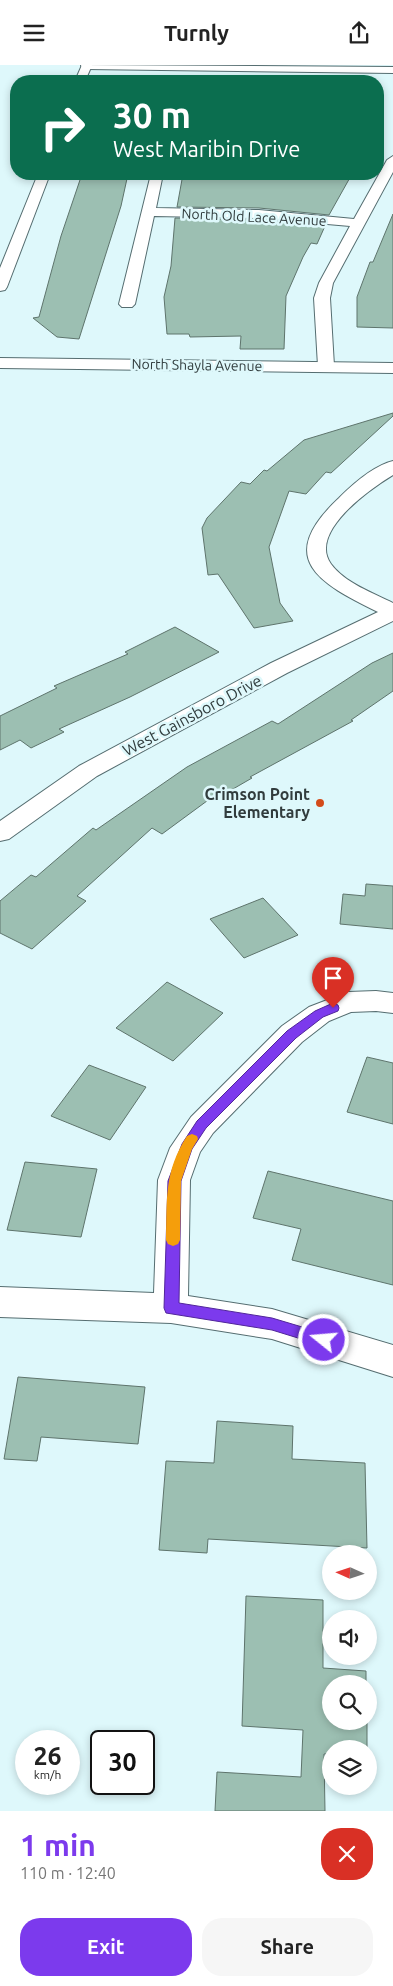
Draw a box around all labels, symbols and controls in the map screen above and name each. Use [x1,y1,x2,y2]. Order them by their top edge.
icon: menu [20,19,48,47]
icon: share [345,19,373,47]
text: Turnly [164,20,229,45]
icon: right [30,95,95,160]
text: 30 m [113,95,191,135]
text: West Maribin Drive [113,136,300,161]
street label: North Old Lace Avenue [181,205,327,229]
street label: North Shayla Avenue [132,356,262,374]
street label: West Gainsboro Drive [119,671,265,759]
place label: Crimson Point Elementary [204,785,310,821]
marker: Crimson Point Elementary [314,797,326,809]
pin [312,957,354,1008]
icon: arrive [319,964,347,992]
position arrow [297,1313,349,1365]
north arrow [322,1545,378,1600]
map controls [322,1545,377,1795]
button: sound [322,1610,377,1665]
button: search [322,1675,377,1730]
speed limit sign: 30 [90,1730,155,1795]
button: layers [322,1740,377,1795]
text: 26 [33,1742,62,1770]
text: km/h [34,1768,61,1781]
text: 1 min [20,1828,96,1862]
button: close [321,1828,373,1880]
text: 110 m · 12:40 [20,1864,116,1882]
button: Exit [20,1918,192,1976]
button: Share [202,1918,373,1976]

